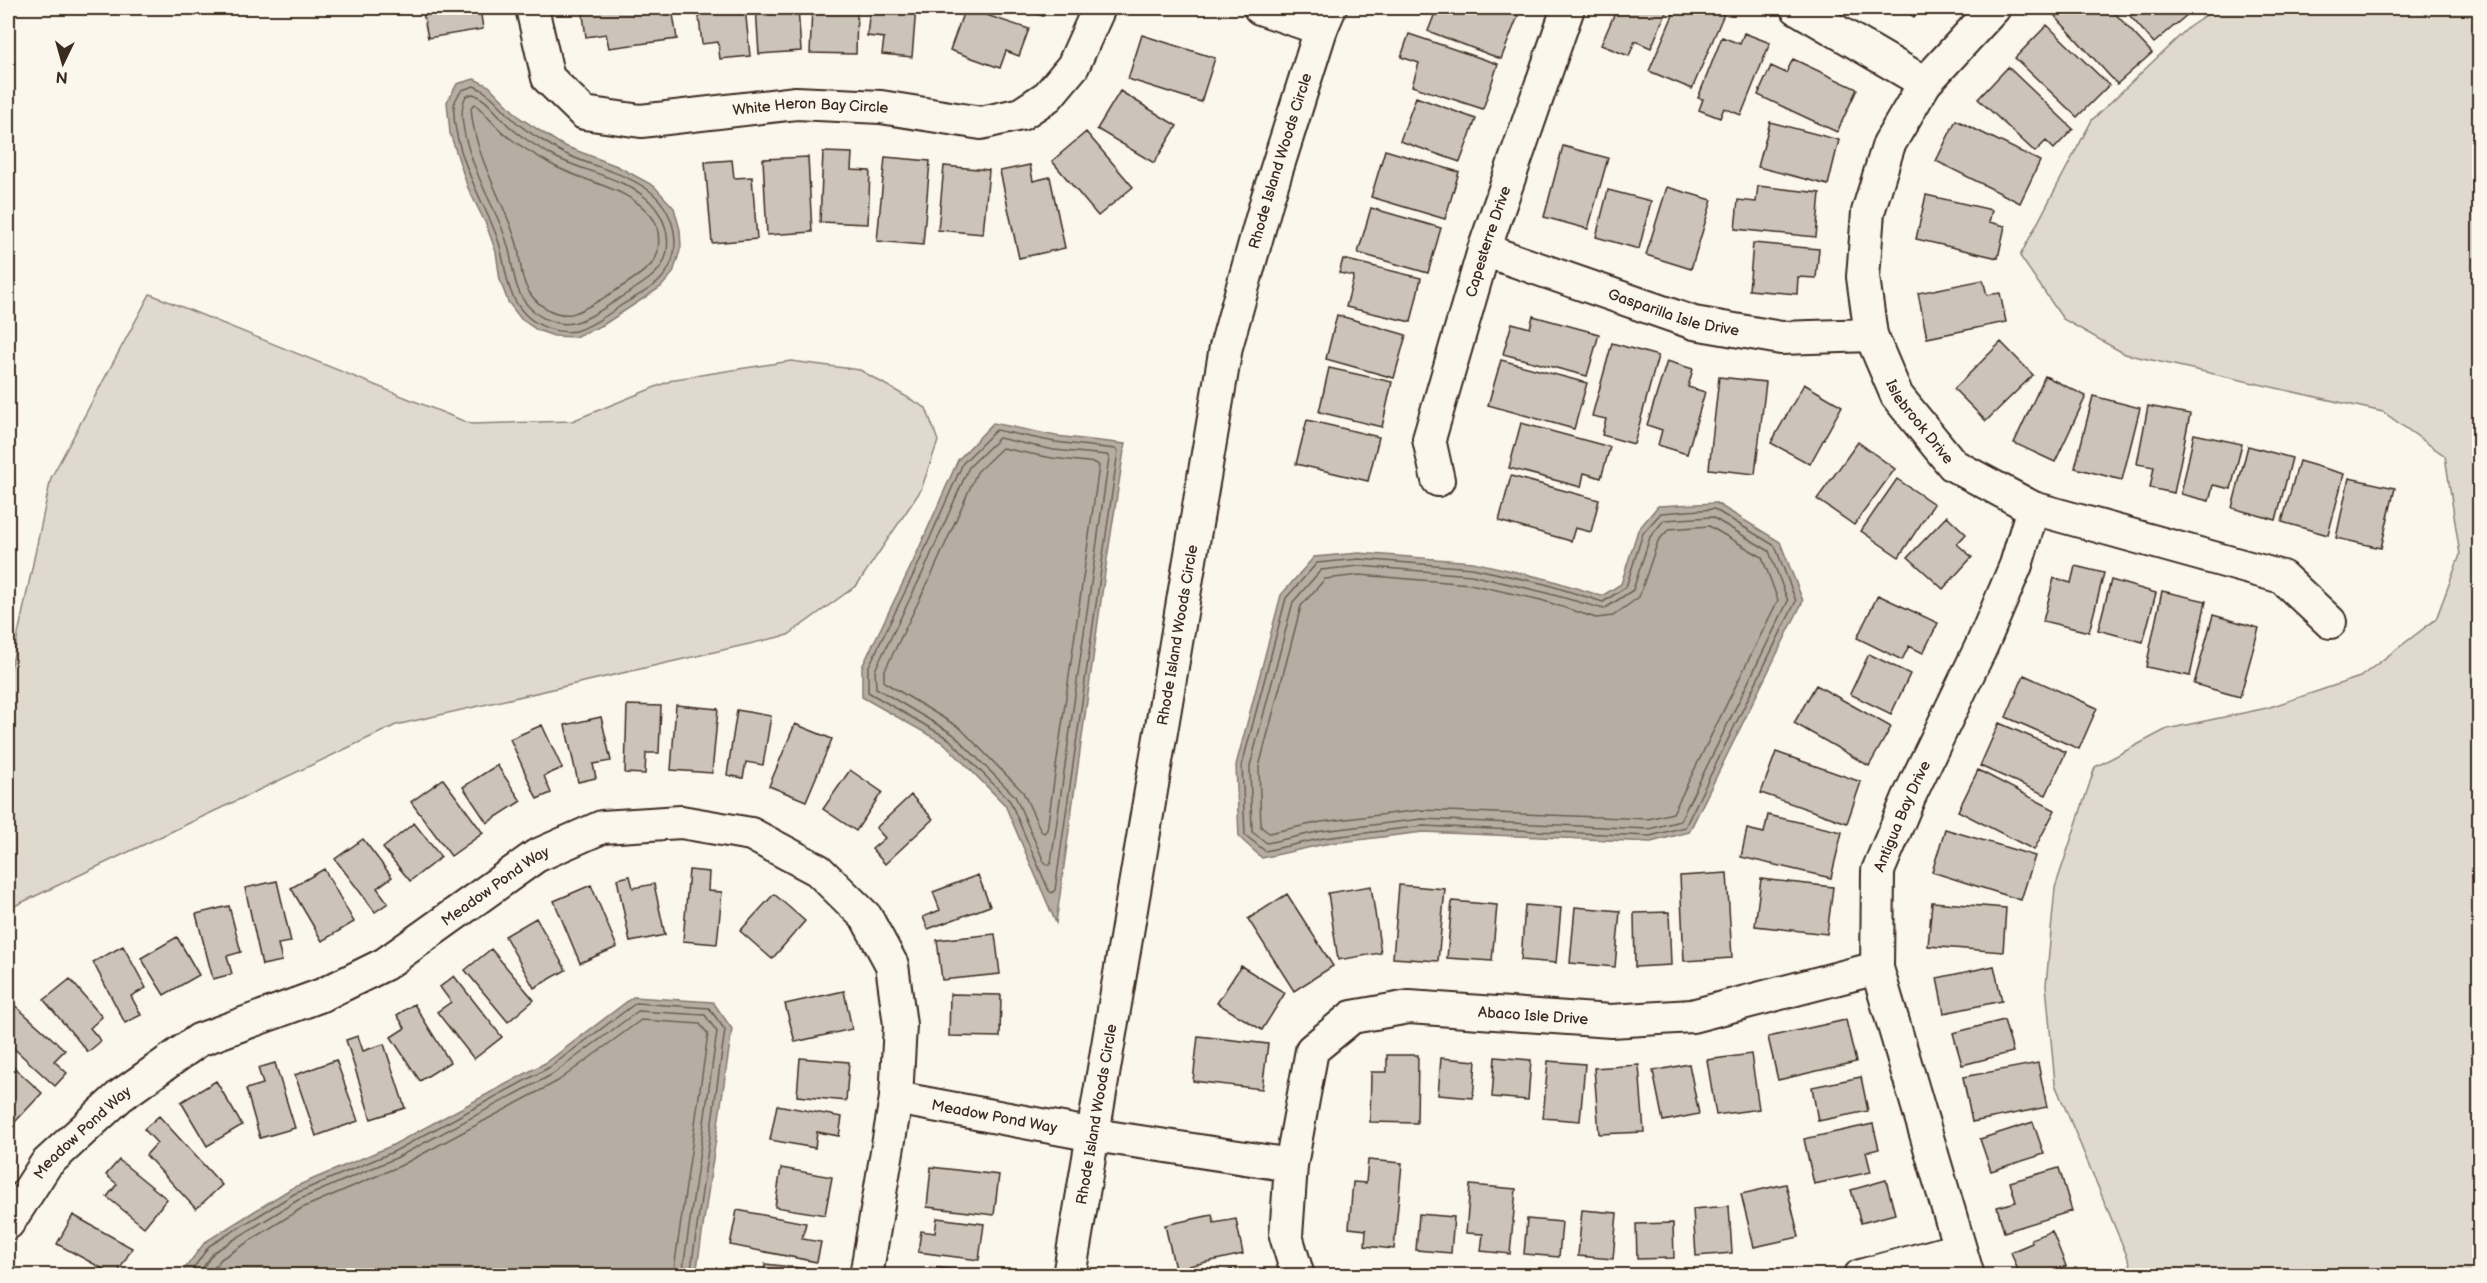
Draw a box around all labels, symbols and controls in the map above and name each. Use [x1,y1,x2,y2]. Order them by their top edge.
north arrow [33,33,93,93]
text: N [55,66,69,86]
street label: Rhode Island Woods Circle [1245,71,1317,251]
street label: White Heron Bay Circle [732,94,890,120]
street label: Capesterre Drive [1462,183,1516,300]
street label: Gasparilla Isle Drive [1605,285,1741,341]
street label: Islebrook Drive [1881,377,1958,468]
street label: Rhode Island Woods Circle [1153,543,1202,727]
street label: Antigua Bay Drive [1870,758,1935,875]
street label: Meadow Pond Way [438,842,553,931]
street label: Abaco Isle Drive [1477,1003,1589,1029]
street label: Rhode Island Woods Circle [1072,1023,1121,1206]
street label: Meadow Pond Way [30,1082,135,1183]
street label: Meadow Pond Way [930,1096,1059,1138]

